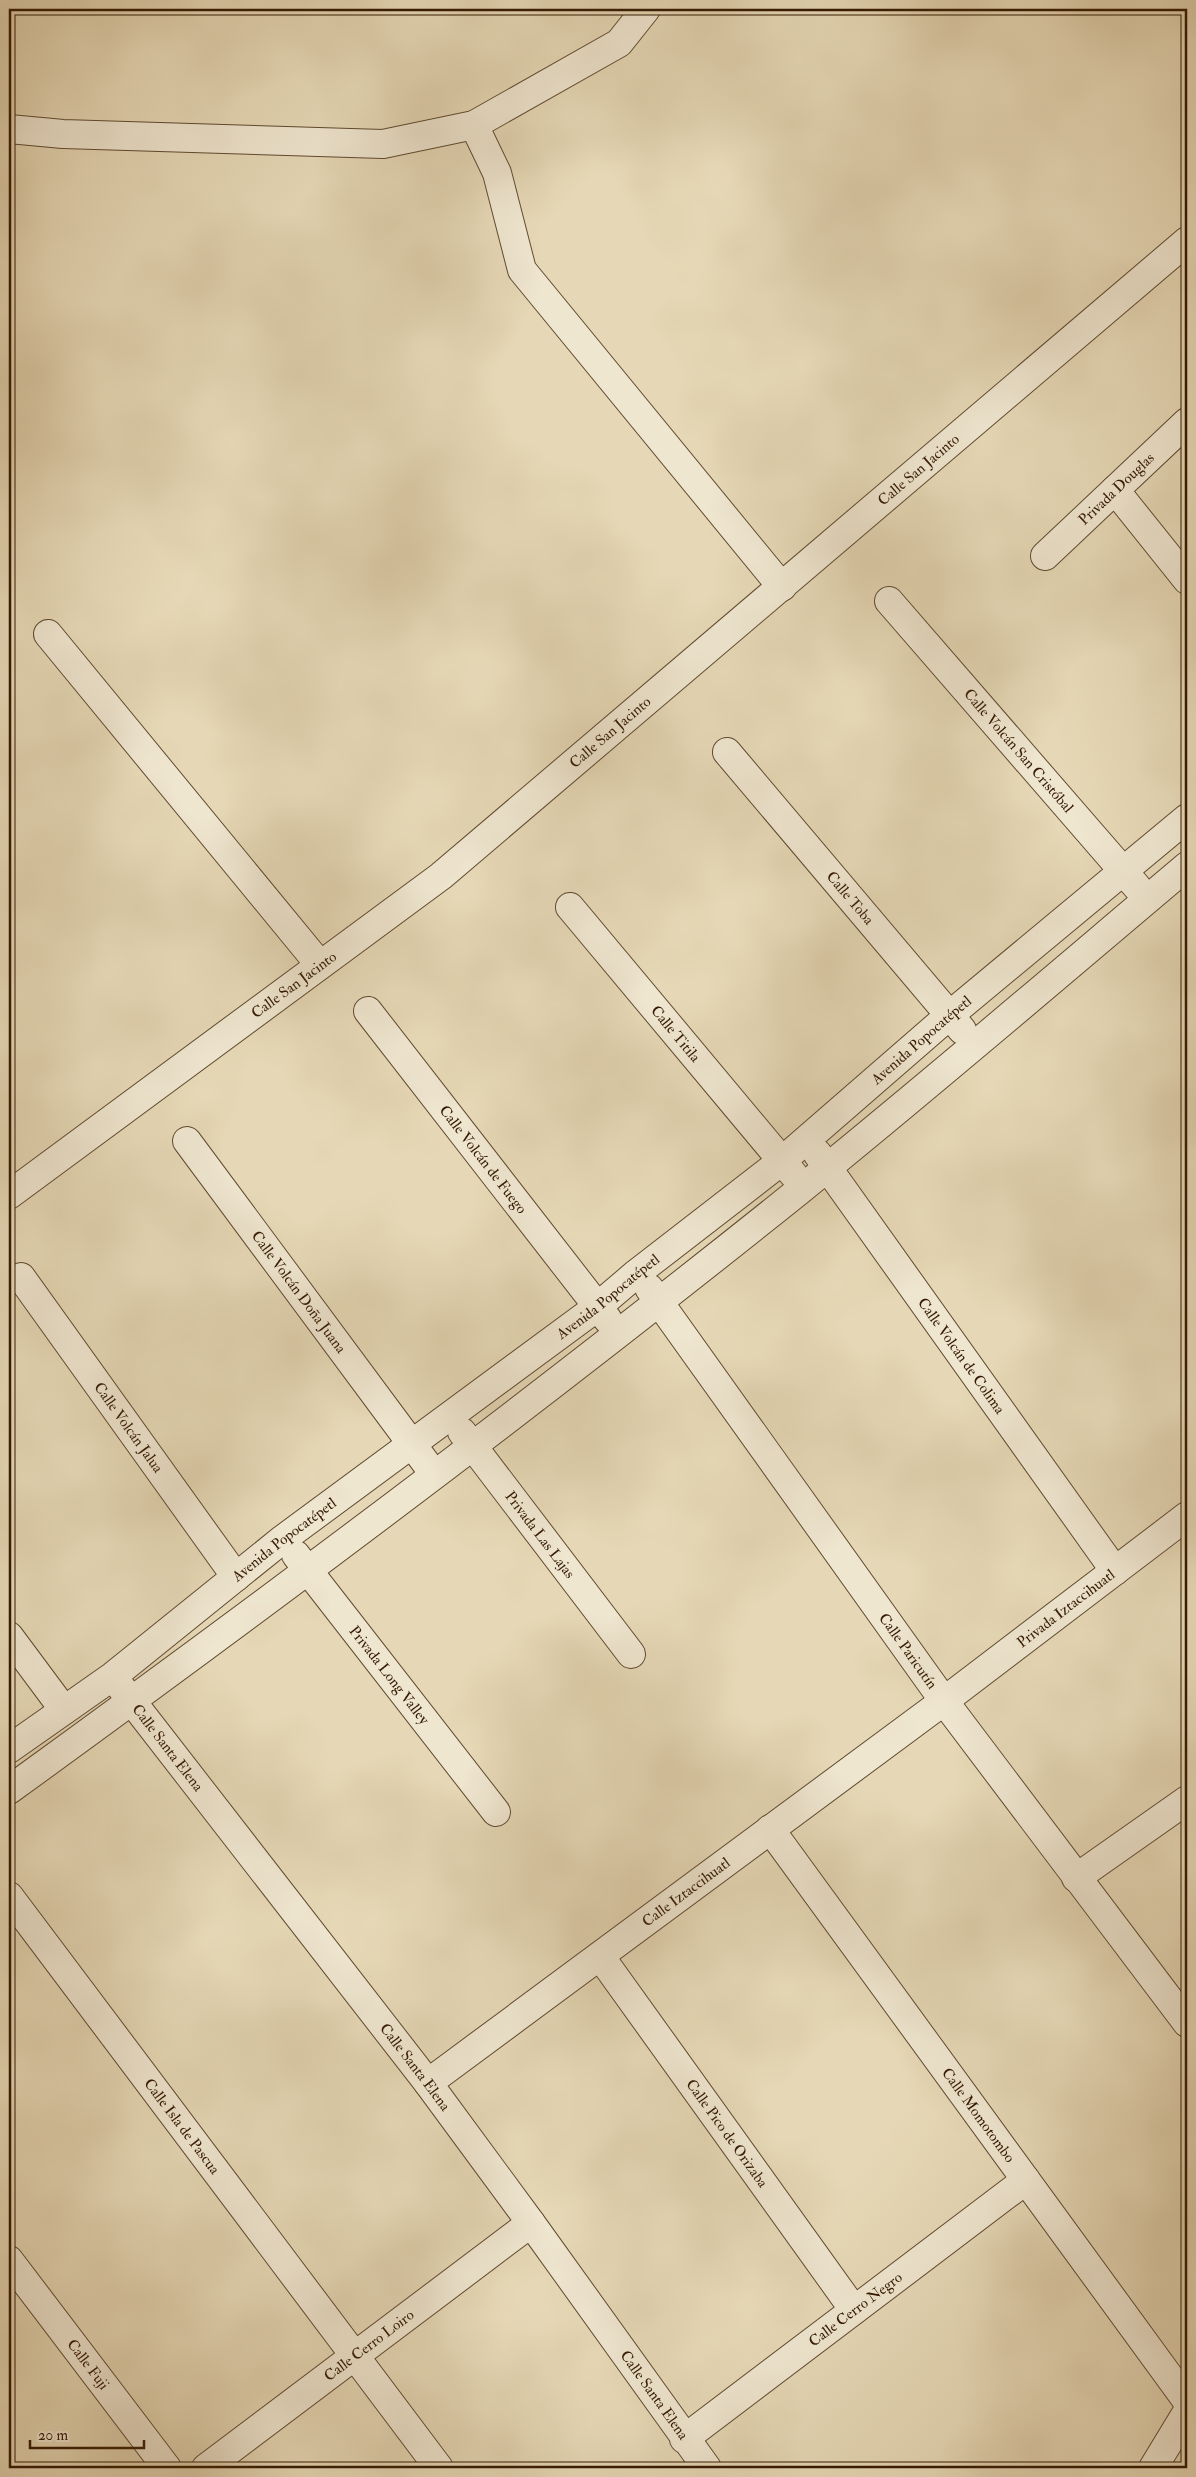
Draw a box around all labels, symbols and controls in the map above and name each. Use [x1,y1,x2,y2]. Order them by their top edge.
street label: Calle San Jacinto [874,430,964,510]
street label: Privada Douglas [1075,449,1159,529]
street label: Calle Volcán San Cristóbal [959,685,1077,817]
street label: Calle San Jacinto [566,692,655,773]
street label: Calle Toba [822,868,878,929]
street label: Calle San Jacinto [248,947,340,1023]
street label: Avenida Popocatépetl [867,992,976,1090]
street label: Calle Titila [646,1002,705,1067]
street label: Calle Volcán de Fuego [435,1102,531,1218]
street label: Calle Volcán Doña Juana [247,1227,351,1358]
street label: Avenida Popocatépetl [552,1250,664,1344]
street label: Calle Volcán de Colima [913,1294,1010,1419]
street label: Calle Volcán Jalua [89,1379,168,1477]
street label: Privada Las Lajas [500,1488,579,1582]
street label: Avenida Popocatépetl [228,1494,340,1587]
street label: Privada Iztaccihuatl [1013,1565,1119,1652]
street label: Calle Paricutín [874,1610,941,1693]
street label: Privada Long Valley [345,1622,434,1729]
street label: Calle Santa Elena [128,1700,208,1796]
street label: Calle Iztaccihuatl [638,1853,734,1931]
street label: Calle Santa Elena [375,2020,455,2116]
street label: Calle Momotombo [937,2064,1019,2166]
street label: Calle Isla de Pascua [139,2075,224,2179]
street label: Calle Pico de Orizaba [681,2076,772,2192]
street label: Calle Cerro Negro [805,2268,906,2351]
street label: Calle Cerro Loiro [320,2306,418,2386]
street label: Calle Fuji [63,2336,113,2394]
street label: Calle Santa Elena [616,2347,693,2444]
scale bar [30,2417,144,2449]
text: 20 m [38,2426,68,2445]

